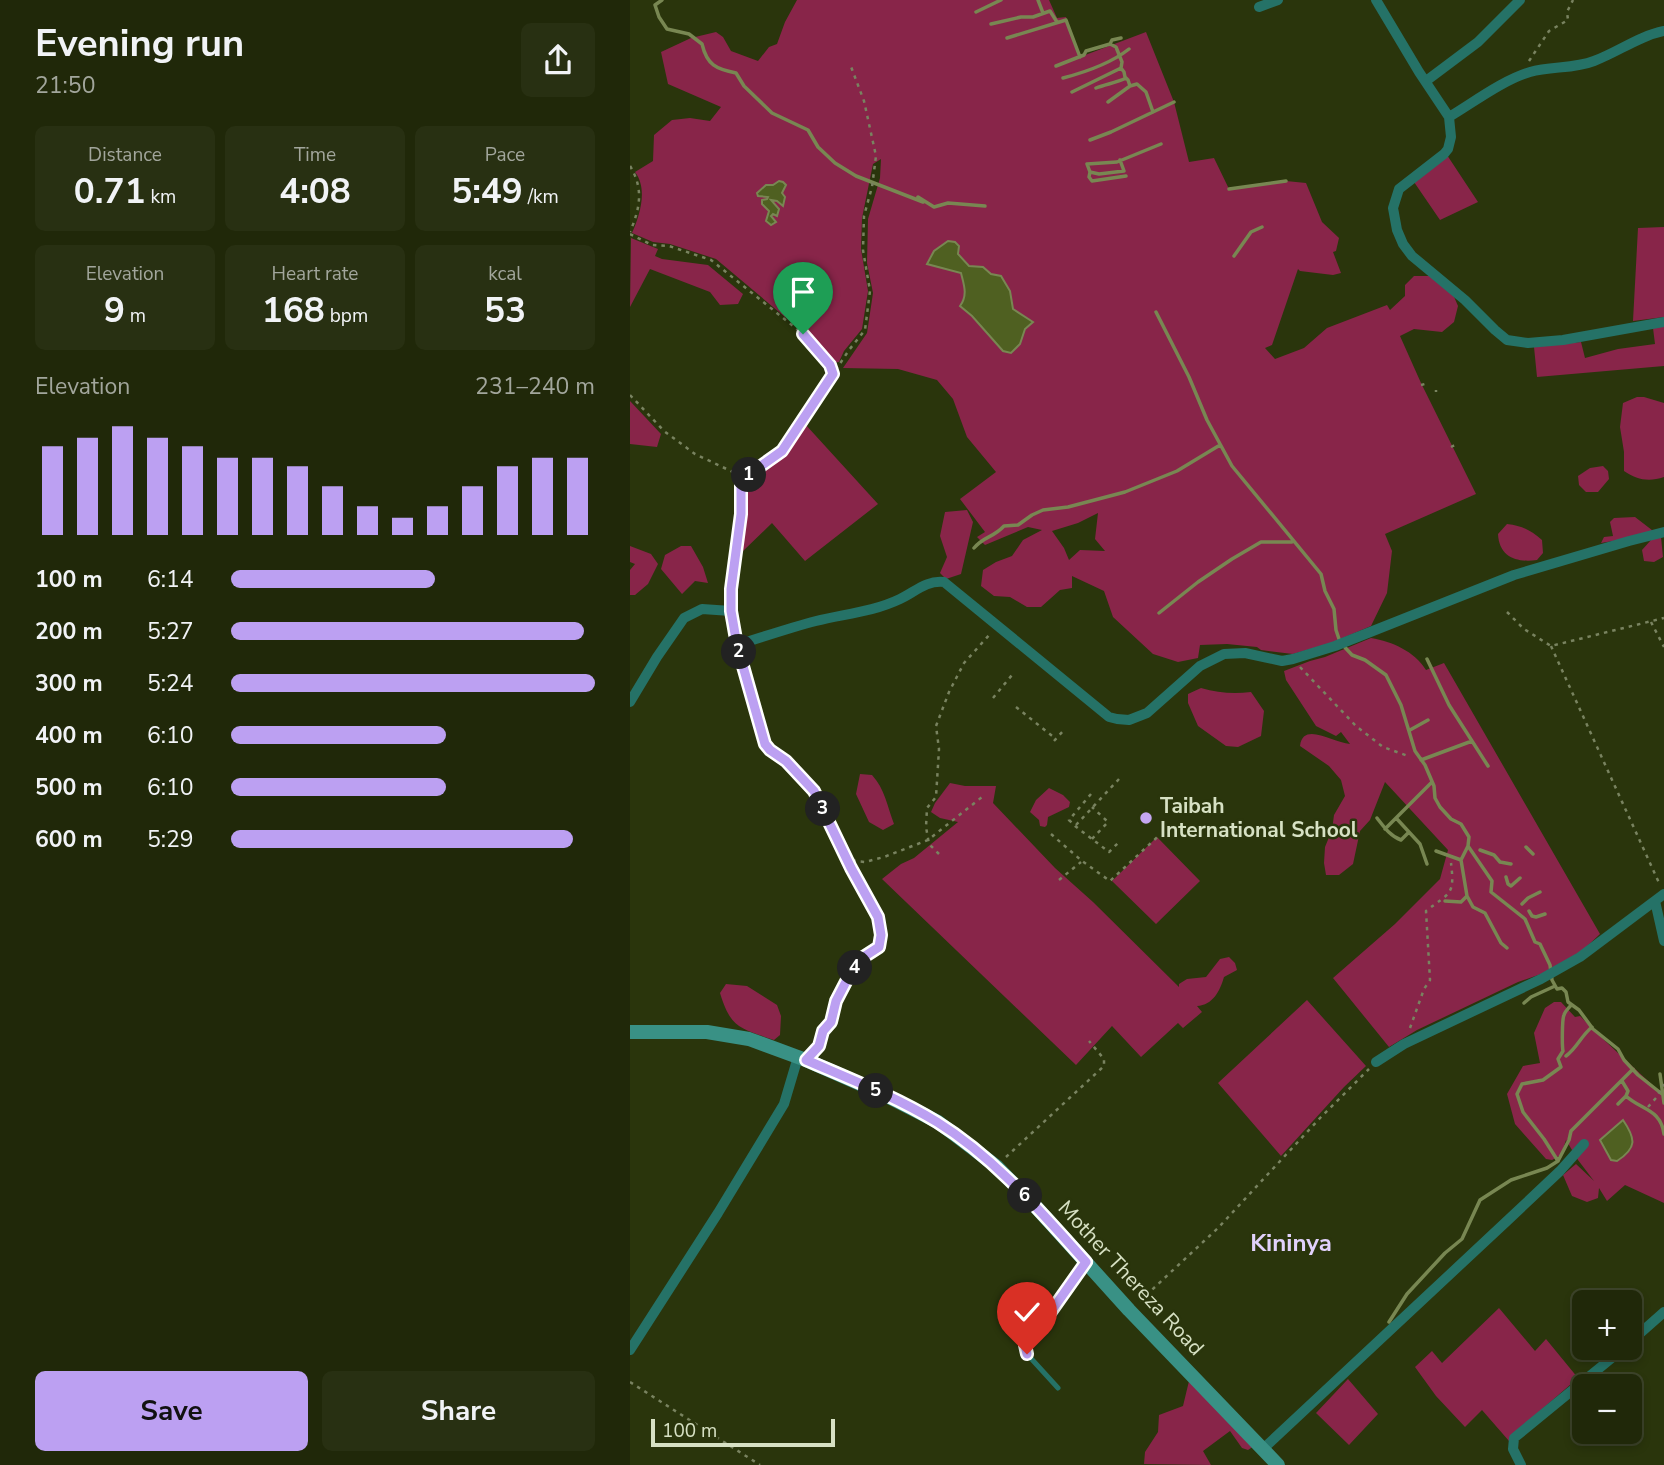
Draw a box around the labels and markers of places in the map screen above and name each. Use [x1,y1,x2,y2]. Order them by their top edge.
pin [773,262,833,334]
pin: 1 [732,458,766,492]
pin: 2 [722,634,756,670]
pin: 3 [806,792,840,826]
place label: Taibah International School [1160,792,1358,844]
marker: Taibah International School [1138,810,1154,826]
pin: 4 [838,950,873,986]
pin: 5 [859,1074,894,1108]
pin: 6 [1008,1178,1042,1214]
pin [997,1282,1057,1354]

